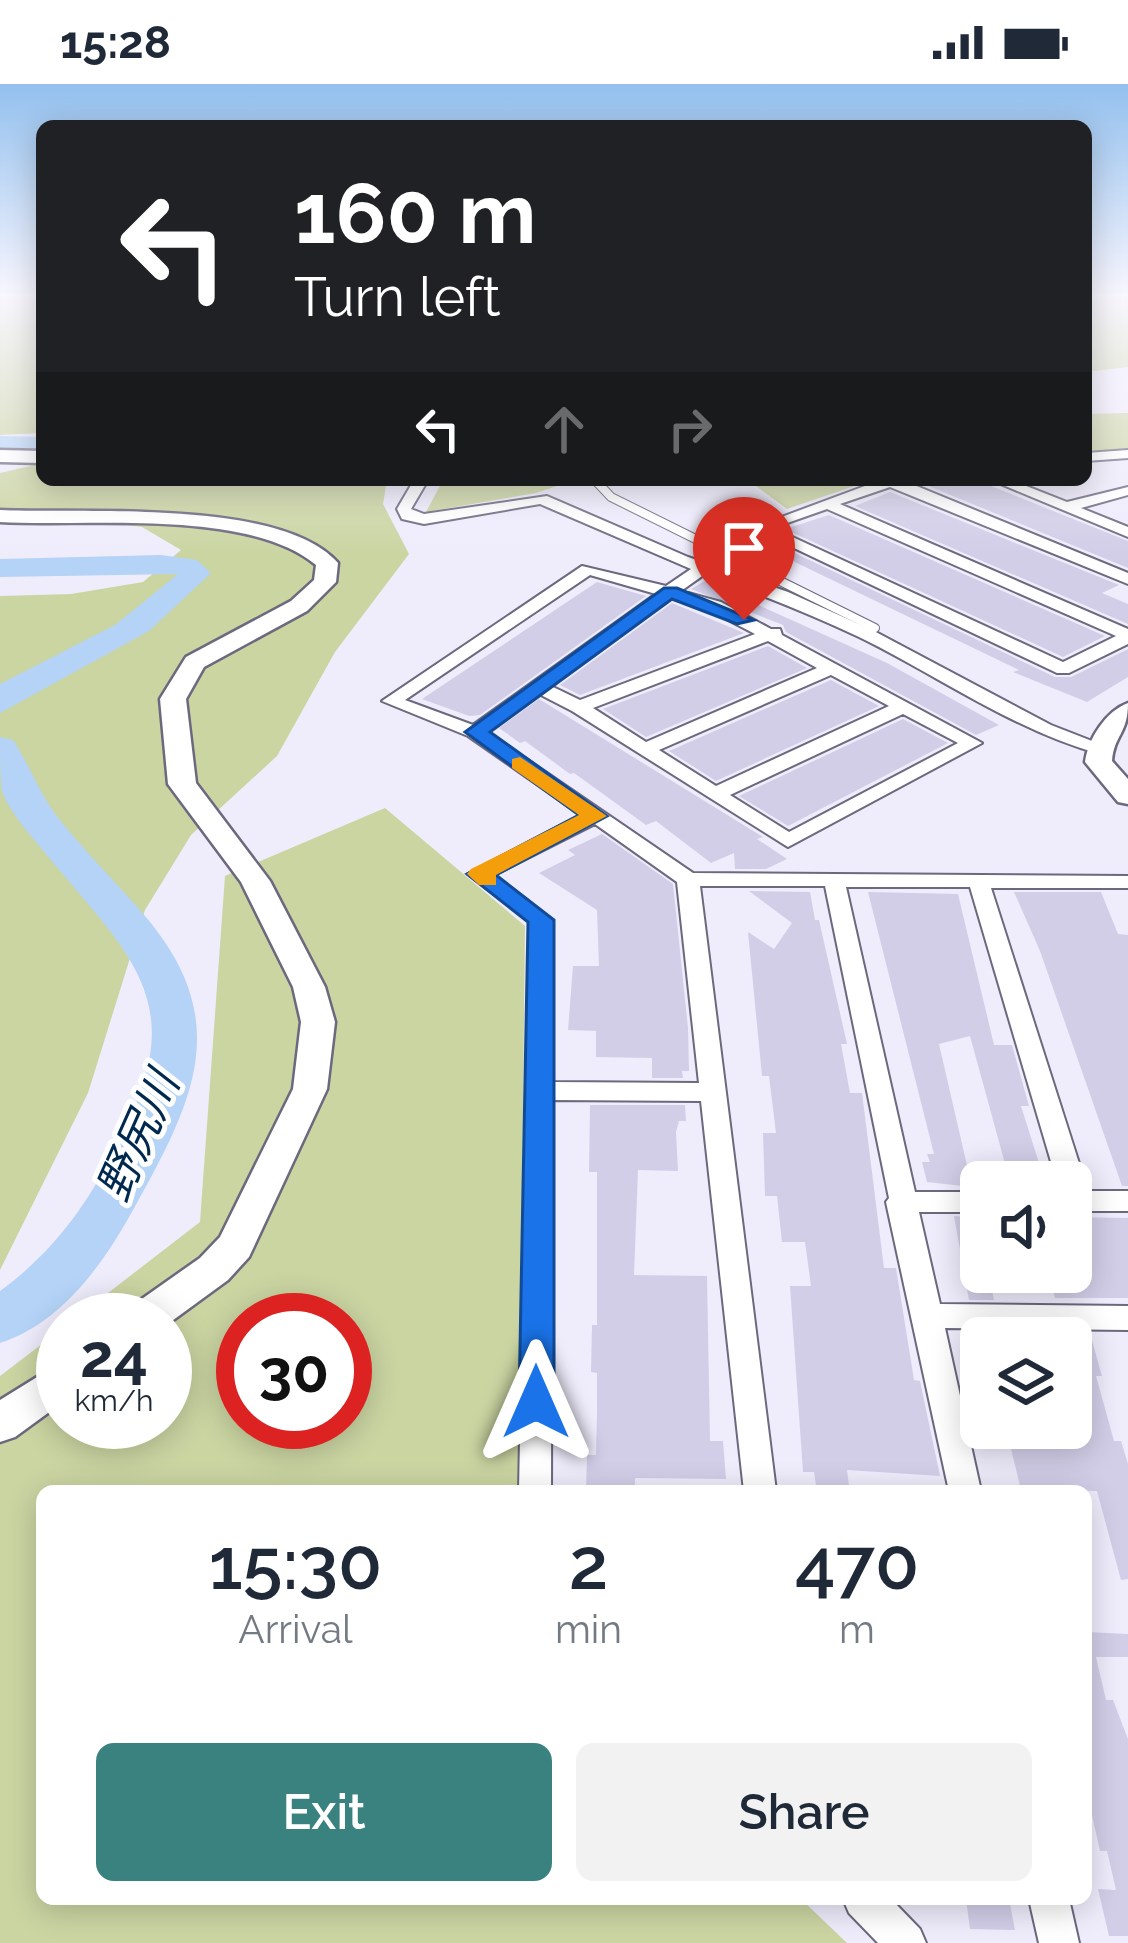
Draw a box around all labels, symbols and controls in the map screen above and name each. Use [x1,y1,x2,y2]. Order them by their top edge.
text: 15:28 [60,16,171,69]
text: 160 m [294,164,536,263]
icon: left [96,168,252,324]
text: Turn left [294,265,501,329]
icon: left [405,396,471,462]
icon: ahead [531,396,597,462]
icon: right [657,396,723,462]
pin [693,497,795,620]
icon: arrive [711,515,777,581]
water label: 野尻川 [86,1060,191,1208]
map controls [960,1161,1092,1449]
button: sound [960,1161,1092,1293]
speed limit sign: 30 [216,1293,372,1449]
button: layers [960,1317,1092,1449]
text: 24 [80,1321,148,1391]
position arrow [473,1339,599,1465]
text: km/h [74,1383,154,1418]
text: 15:30 [209,1521,382,1606]
text: 2 [569,1521,608,1606]
text: 470 [795,1521,919,1606]
text: Arrival [238,1606,353,1652]
text: min [555,1606,622,1652]
text: m [839,1606,875,1652]
button: Exit [96,1743,552,1881]
button: Share [576,1743,1032,1881]

